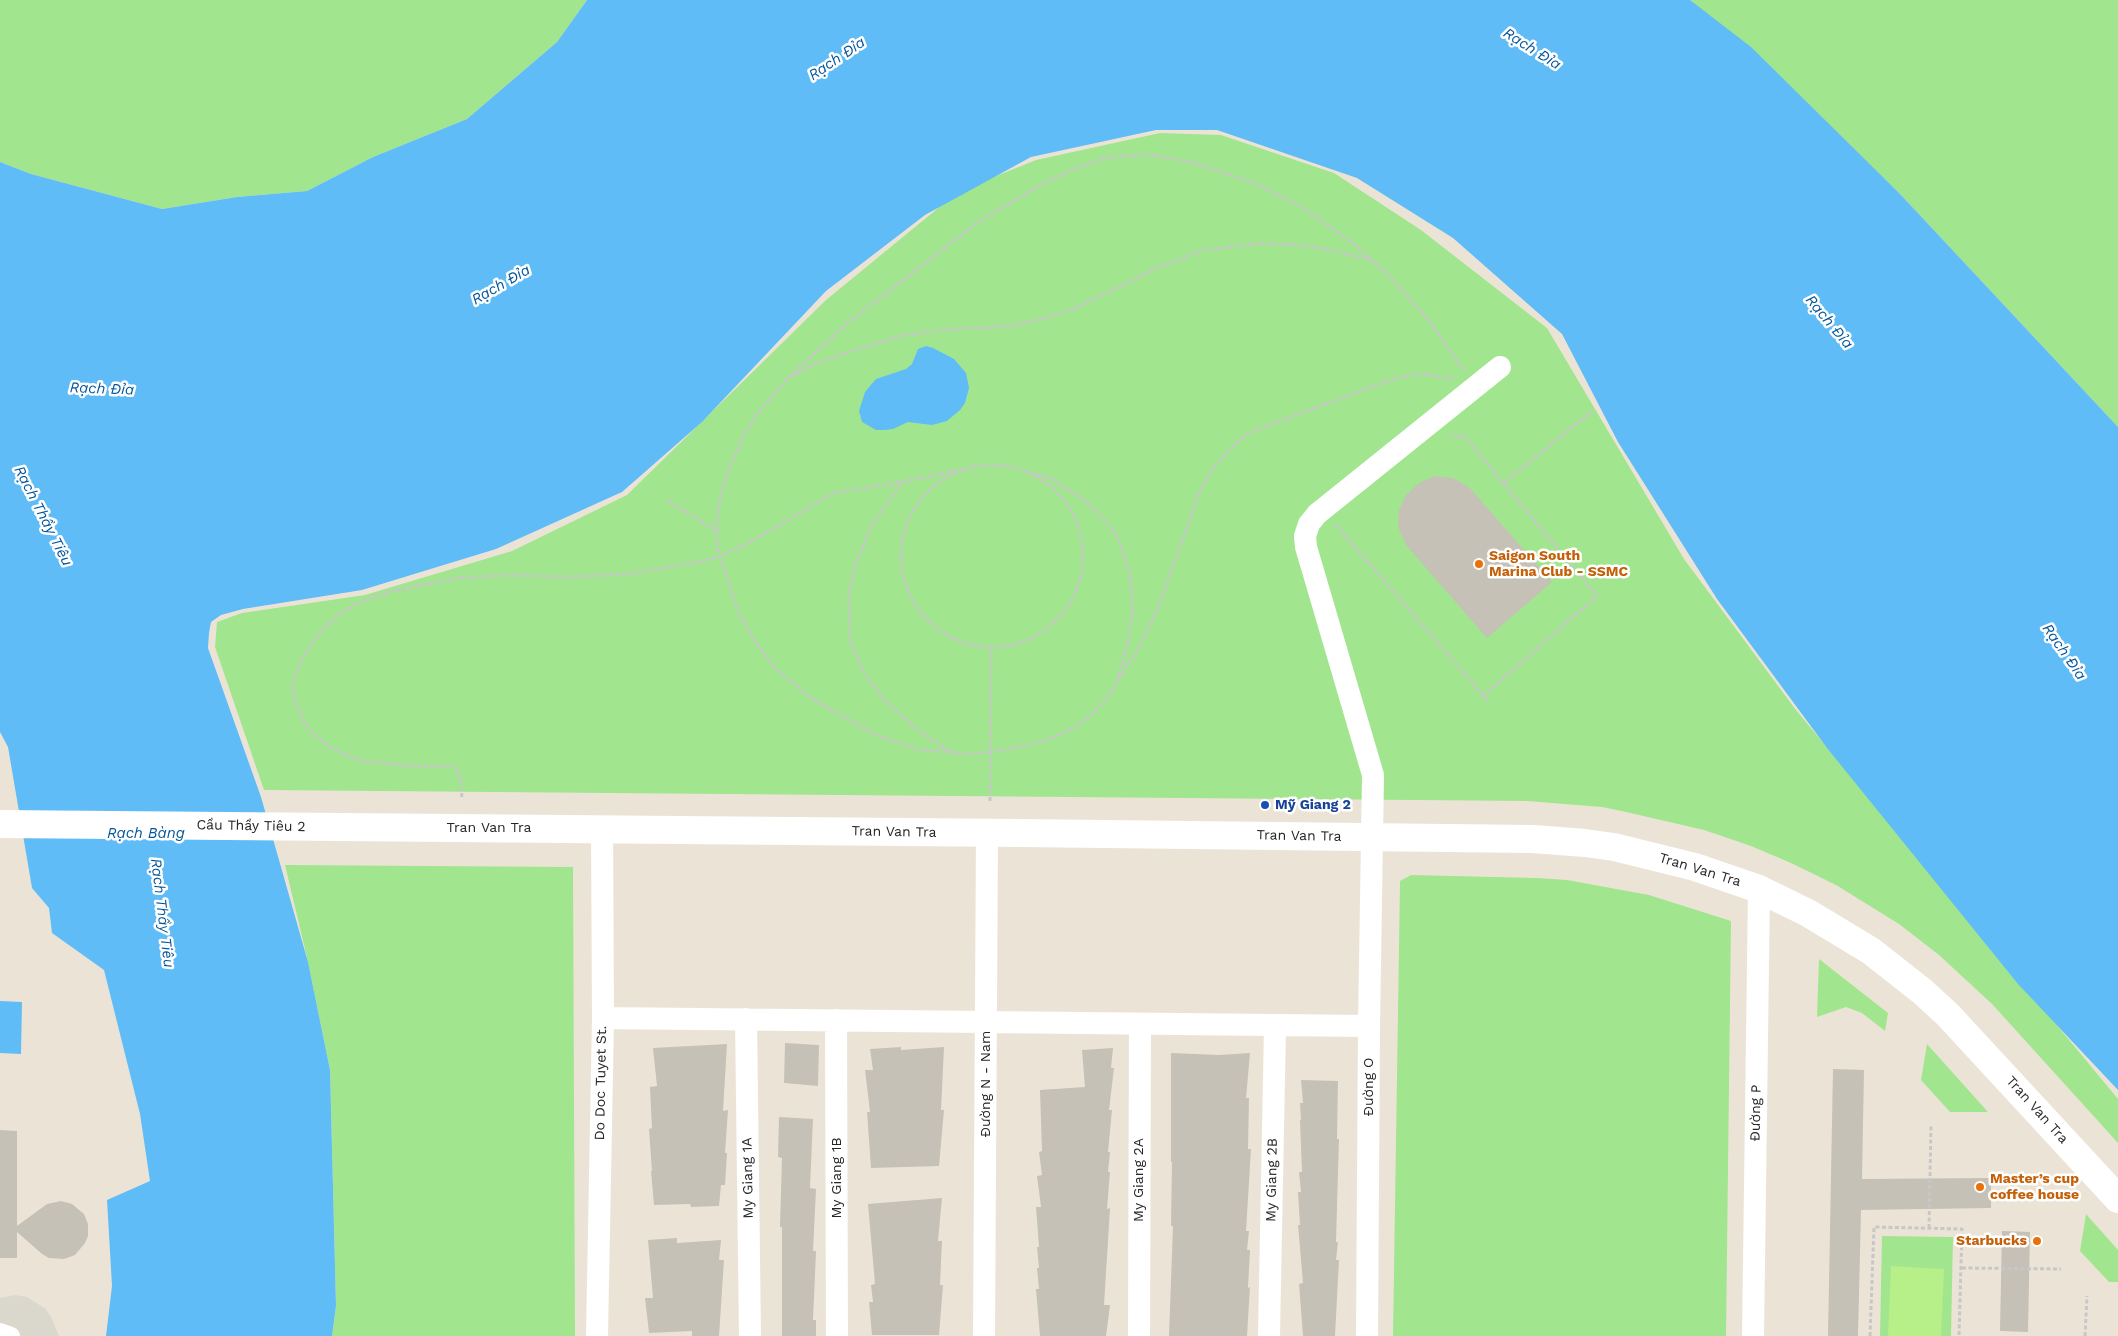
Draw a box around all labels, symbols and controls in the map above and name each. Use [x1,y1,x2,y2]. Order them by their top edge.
water label: Rạch Đỉa [1500,24,1564,74]
water label: Rạch Đỉa [805,33,869,85]
water label: Rạch Đỉa [469,261,533,309]
water label: Rạch Đỉa [1801,291,1857,353]
water label: Rạch Đỉa [69,379,135,399]
water label: Rạch Thầy Tiêu [10,463,76,569]
place label: Saigon South Marina Club - SSMC [1489,548,1628,580]
marker: Saigon South Marina Club - SSMC [1473,558,1485,570]
water label: Rạch Đỉa [2038,620,2090,684]
place label: Mỹ Giang 2 [1275,797,1351,813]
marker: Mỹ Giang 2 [1259,799,1271,811]
street label: Cầu Thầy Tiêu 2 [196,817,306,835]
street label: Tran Van Tra [447,820,531,836]
street label: Tran Van Tra [851,823,937,841]
water label: Rạch Bàng [107,825,185,843]
street label: Tran Van Tra [1256,827,1342,845]
street label: Tran Van Tra [1657,850,1743,890]
water label: Rạch Thầy Tiêu [146,857,178,969]
street label: Do Doc Tuyet St. [592,1025,610,1141]
street label: Đường N - Nam [978,1031,994,1137]
street label: Đường O [1361,1058,1377,1116]
street label: Tran Van Tra [2002,1073,2072,1147]
street label: Đường P [1747,1084,1765,1142]
street label: My Giang 1A [739,1137,757,1219]
street label: My Giang 1B [829,1137,845,1219]
street label: My Giang 2A [1131,1138,1147,1222]
street label: My Giang 2B [1263,1138,1281,1222]
place label: Master’s cup coffee house [1990,1171,2079,1204]
marker: Master’s cup coffee house [1974,1181,1986,1193]
place label: Starbucks [1956,1233,2027,1249]
marker: Starbucks [2031,1235,2043,1247]

